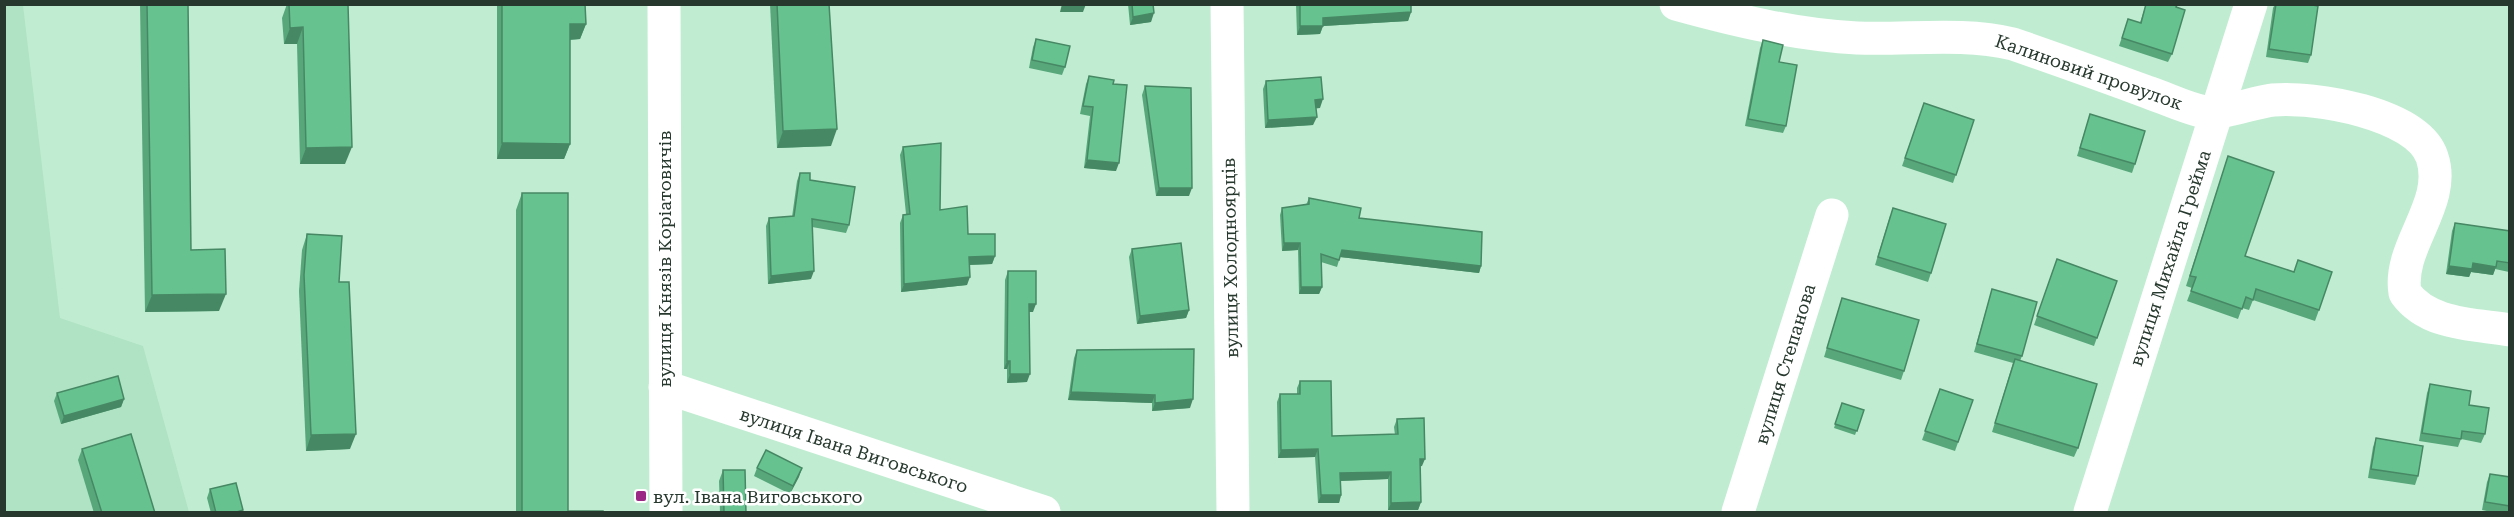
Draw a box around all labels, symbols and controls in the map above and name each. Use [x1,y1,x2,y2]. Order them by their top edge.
street label: Калиновий провулок [1993,30,2185,114]
street label: вулиця Князів Коріатовичів [654,130,675,388]
street label: вулиця Михайла Грейма [2125,147,2215,369]
street label: вулиця Холодноярців [1218,158,1242,358]
street label: вулиця Степанова [1751,281,1820,447]
street label: вулиця Івана Виговського [737,403,971,497]
place label: вул. Івана Виговського [653,486,863,507]
marker: вул. Івана Виговського [634,489,648,503]

